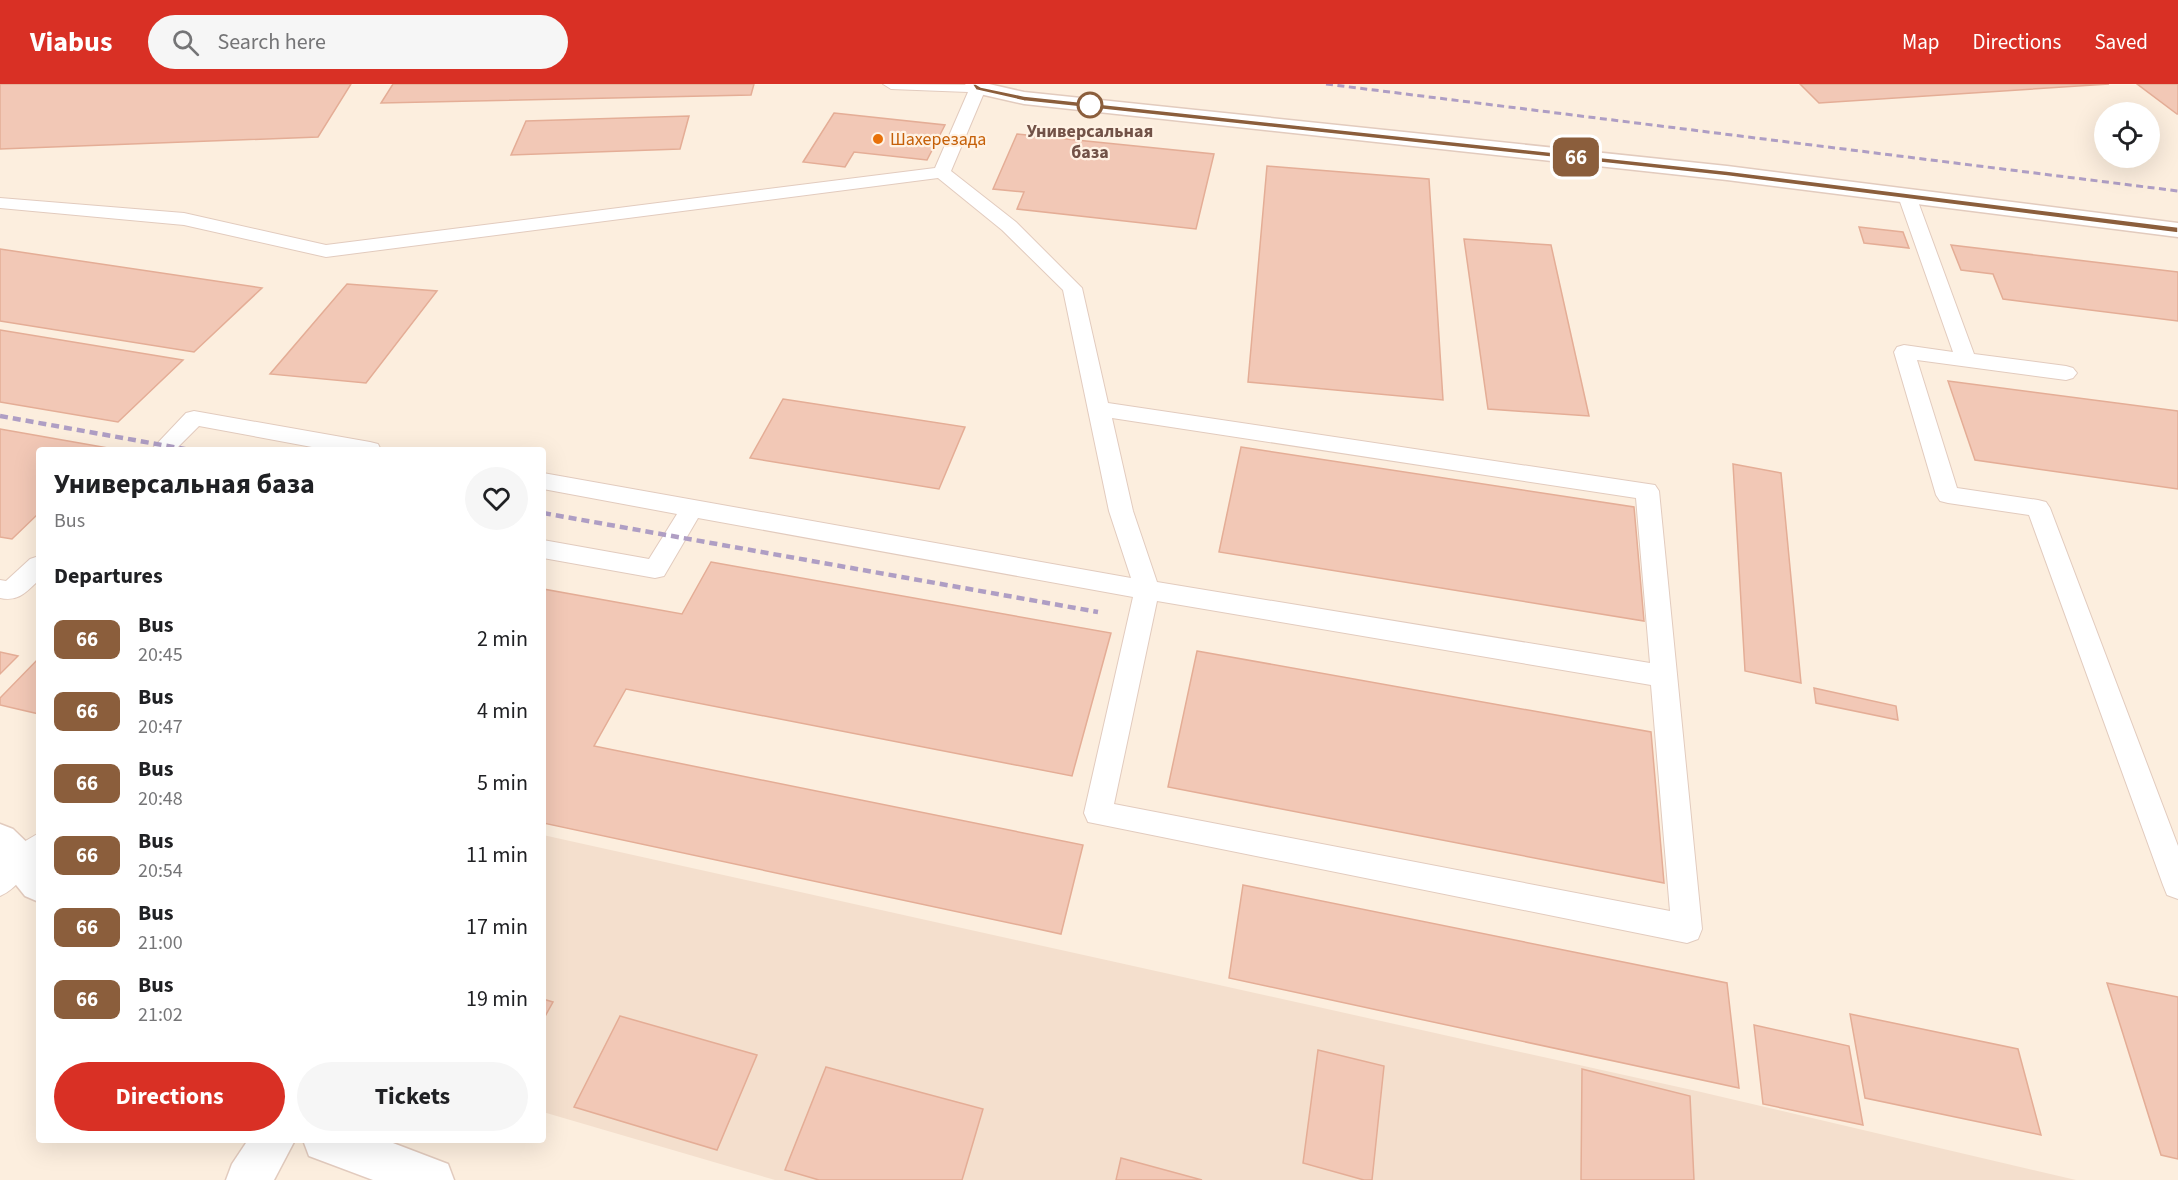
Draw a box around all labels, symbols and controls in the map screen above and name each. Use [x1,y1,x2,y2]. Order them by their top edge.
search box [148,15,568,69]
text: Viabus [30,22,112,62]
icon: search [169,26,202,59]
text: Search here [217,26,326,58]
text: Map [1902,27,1940,57]
text: Directions [1973,27,2061,57]
text: Saved [2094,27,2148,57]
marker: Универсальная база [1077,92,1103,118]
map controls [2094,102,2160,168]
button: locate [2094,102,2160,168]
place label: Универсальная база [1027,119,1153,165]
place label: Шахерезада [890,127,986,152]
marker: Шахерезада [871,132,885,146]
line badge: 66 [1549,138,1603,176]
text: 66 [1565,142,1587,172]
text: Универсальная база [54,464,315,504]
button: heart [465,467,528,530]
text: Bus [54,507,85,535]
text: Departures [54,560,163,592]
text: Bus [138,609,174,641]
text: 2 min [477,623,528,655]
text: 66 [76,624,98,654]
text: 20:45 [138,641,183,669]
text: Bus [138,681,174,713]
text: 4 min [477,695,528,727]
text: 66 [76,696,98,726]
text: 20:47 [138,713,183,741]
text: Bus [138,753,174,785]
text: 5 min [477,767,528,799]
text: 66 [76,768,98,798]
text: 20:48 [138,785,183,813]
text: Bus [138,825,174,857]
text: 11 min [466,839,528,871]
text: 66 [76,840,98,870]
text: 20:54 [138,857,183,885]
text: Bus [138,897,174,929]
text: 17 min [466,911,528,943]
text: 66 [76,912,98,942]
text: 21:00 [138,929,183,957]
text: Bus [138,969,174,1001]
text: 19 min [466,983,528,1015]
text: 66 [76,984,98,1014]
text: 21:02 [138,1001,183,1029]
button: Directions [54,1062,285,1131]
button: Tickets [297,1062,528,1131]

